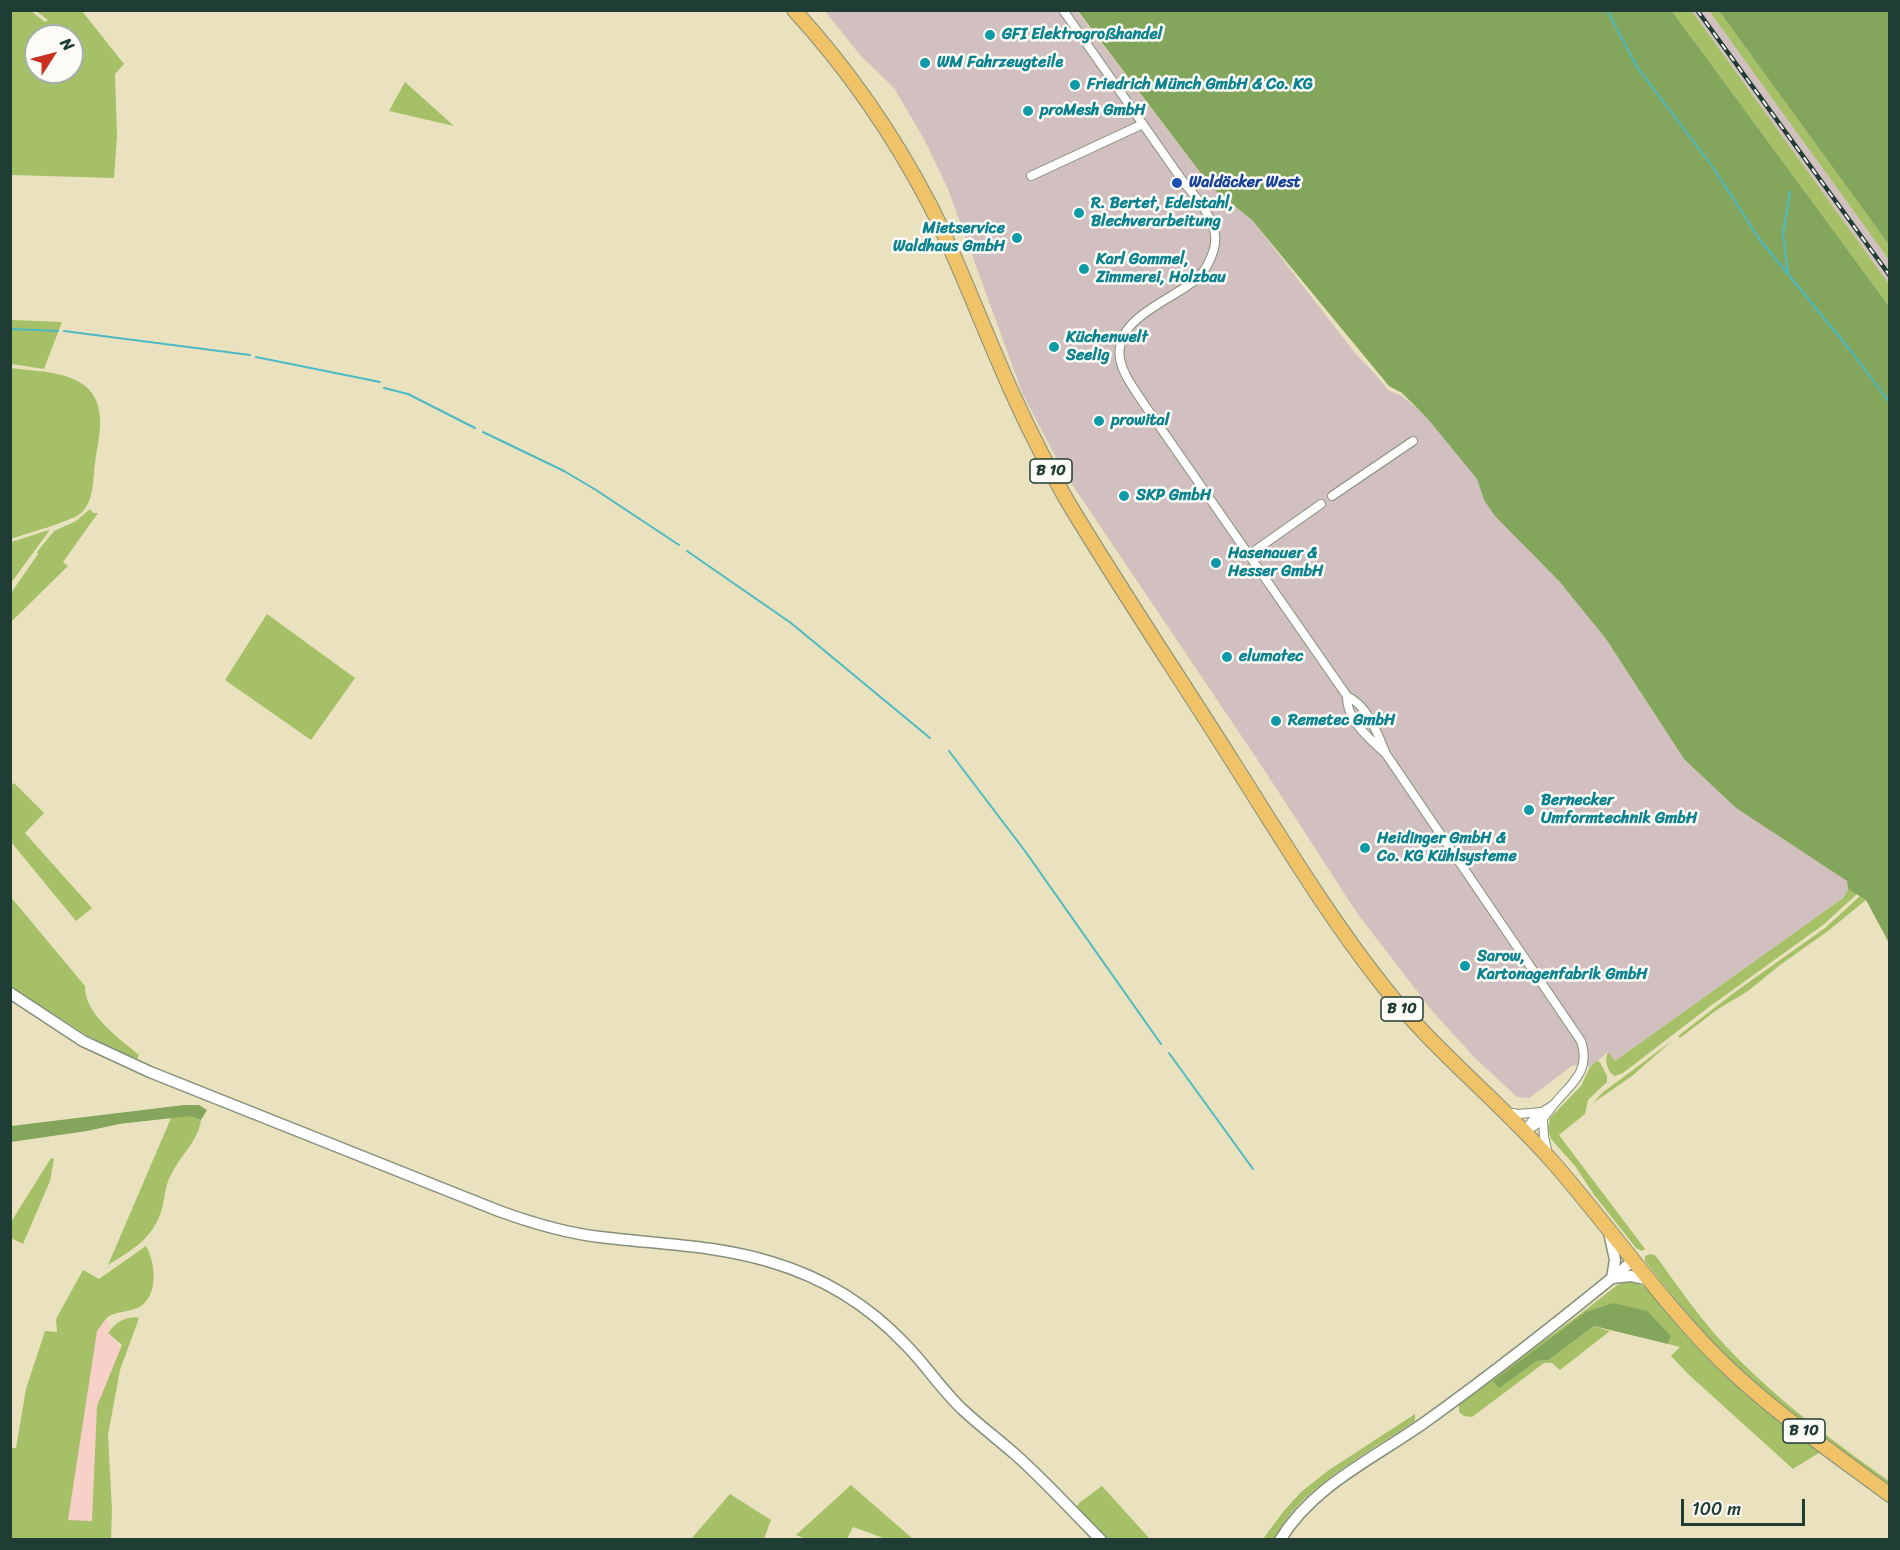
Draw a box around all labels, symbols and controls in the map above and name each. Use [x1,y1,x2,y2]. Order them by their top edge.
north arrow [24,24,84,84]
place label: GFI Elektrogroßhandel [1002,25,1162,45]
marker: GFI Elektrogroßhandel [983,28,997,42]
text: N [52,31,82,57]
place label: WM Fahrzeugteile [937,53,1063,73]
marker: WM Fahrzeugteile [918,56,932,70]
place label: Friedrich Münch GmbH & Co. KG [1087,75,1313,95]
marker: Friedrich Münch GmbH & Co. KG [1068,78,1082,92]
place label: proMesh GmbH [1040,101,1146,121]
marker: proMesh GmbH [1021,104,1035,118]
place label: Waldäcker West [1189,173,1301,193]
marker: Waldäcker West [1170,176,1184,190]
place label: R. Bertet, Edelstahl, Blechverarbeitung [1091,194,1234,232]
marker: R. Bertet, Edelstahl, Blechverarbeitung [1072,206,1086,220]
place label: Mietservice Waldhaus GmbH [893,219,1005,257]
marker: Mietservice Waldhaus GmbH [1010,231,1024,245]
place label: Karl Gommel, Zimmerei, Holzbau [1096,250,1226,288]
marker: Karl Gommel, Zimmerei, Holzbau [1077,262,1091,276]
place label: Küchenwelt Seelig [1066,328,1148,366]
marker: Küchenwelt Seelig [1047,340,1061,354]
place label: prowital [1111,411,1169,431]
marker: prowital [1092,414,1106,428]
road number: B 10 [1030,459,1072,483]
place label: SKP GmbH [1136,486,1211,506]
marker: SKP GmbH [1117,489,1131,503]
place label: Hasenauer & Hesser GmbH [1228,544,1323,582]
marker: Hasenauer & Hesser GmbH [1209,556,1223,570]
place label: elumatec [1239,647,1303,667]
marker: elumatec [1220,650,1234,664]
place label: Remetec GmbH [1288,711,1395,731]
marker: Remetec GmbH [1269,714,1283,728]
place label: Bernecker Umformtechnik GmbH [1541,791,1697,829]
marker: Bernecker Umformtechnik GmbH [1522,803,1536,817]
place label: Heidinger GmbH & Co. KG Kühlsysteme [1377,829,1517,867]
marker: Heidinger GmbH & Co. KG Kühlsysteme [1358,841,1372,855]
place label: Sarow, Kartonagenfabrik GmbH [1477,947,1648,985]
marker: Sarow, Kartonagenfabrik GmbH [1458,959,1472,973]
road number: B 10 [1381,997,1423,1021]
road number: B 10 [1783,1419,1825,1443]
scale bar [1684,1487,1808,1525]
text: 100 m [1692,1493,1741,1525]

